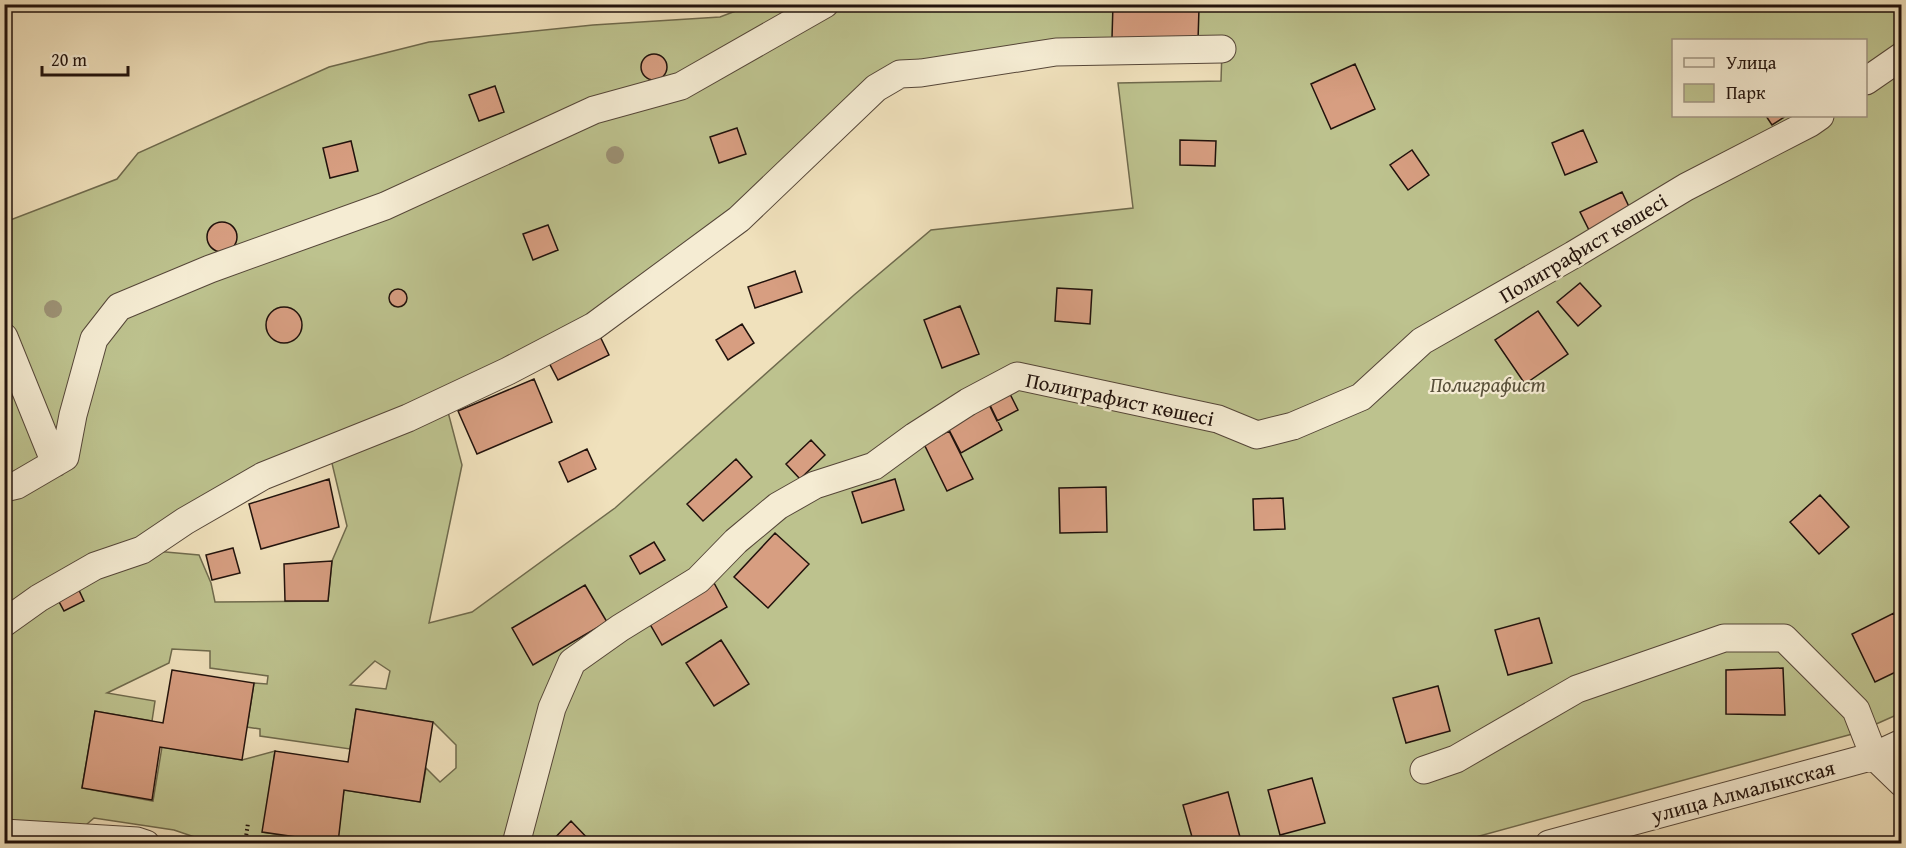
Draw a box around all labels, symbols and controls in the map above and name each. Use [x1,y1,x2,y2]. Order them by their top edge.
scale bar [42,39,128,77]
legend [1672,39,1867,117]
text: 20 m [51,46,87,73]
text: Улица [1726,49,1777,76]
text: Парк [1726,79,1766,106]
street label: Полиграфист көшесі [1493,185,1673,311]
street label: Полиграфист көшесі [1023,364,1217,434]
park label: Полиграфист [1430,369,1546,400]
street label: улица Алмалыкская [1647,752,1839,831]

